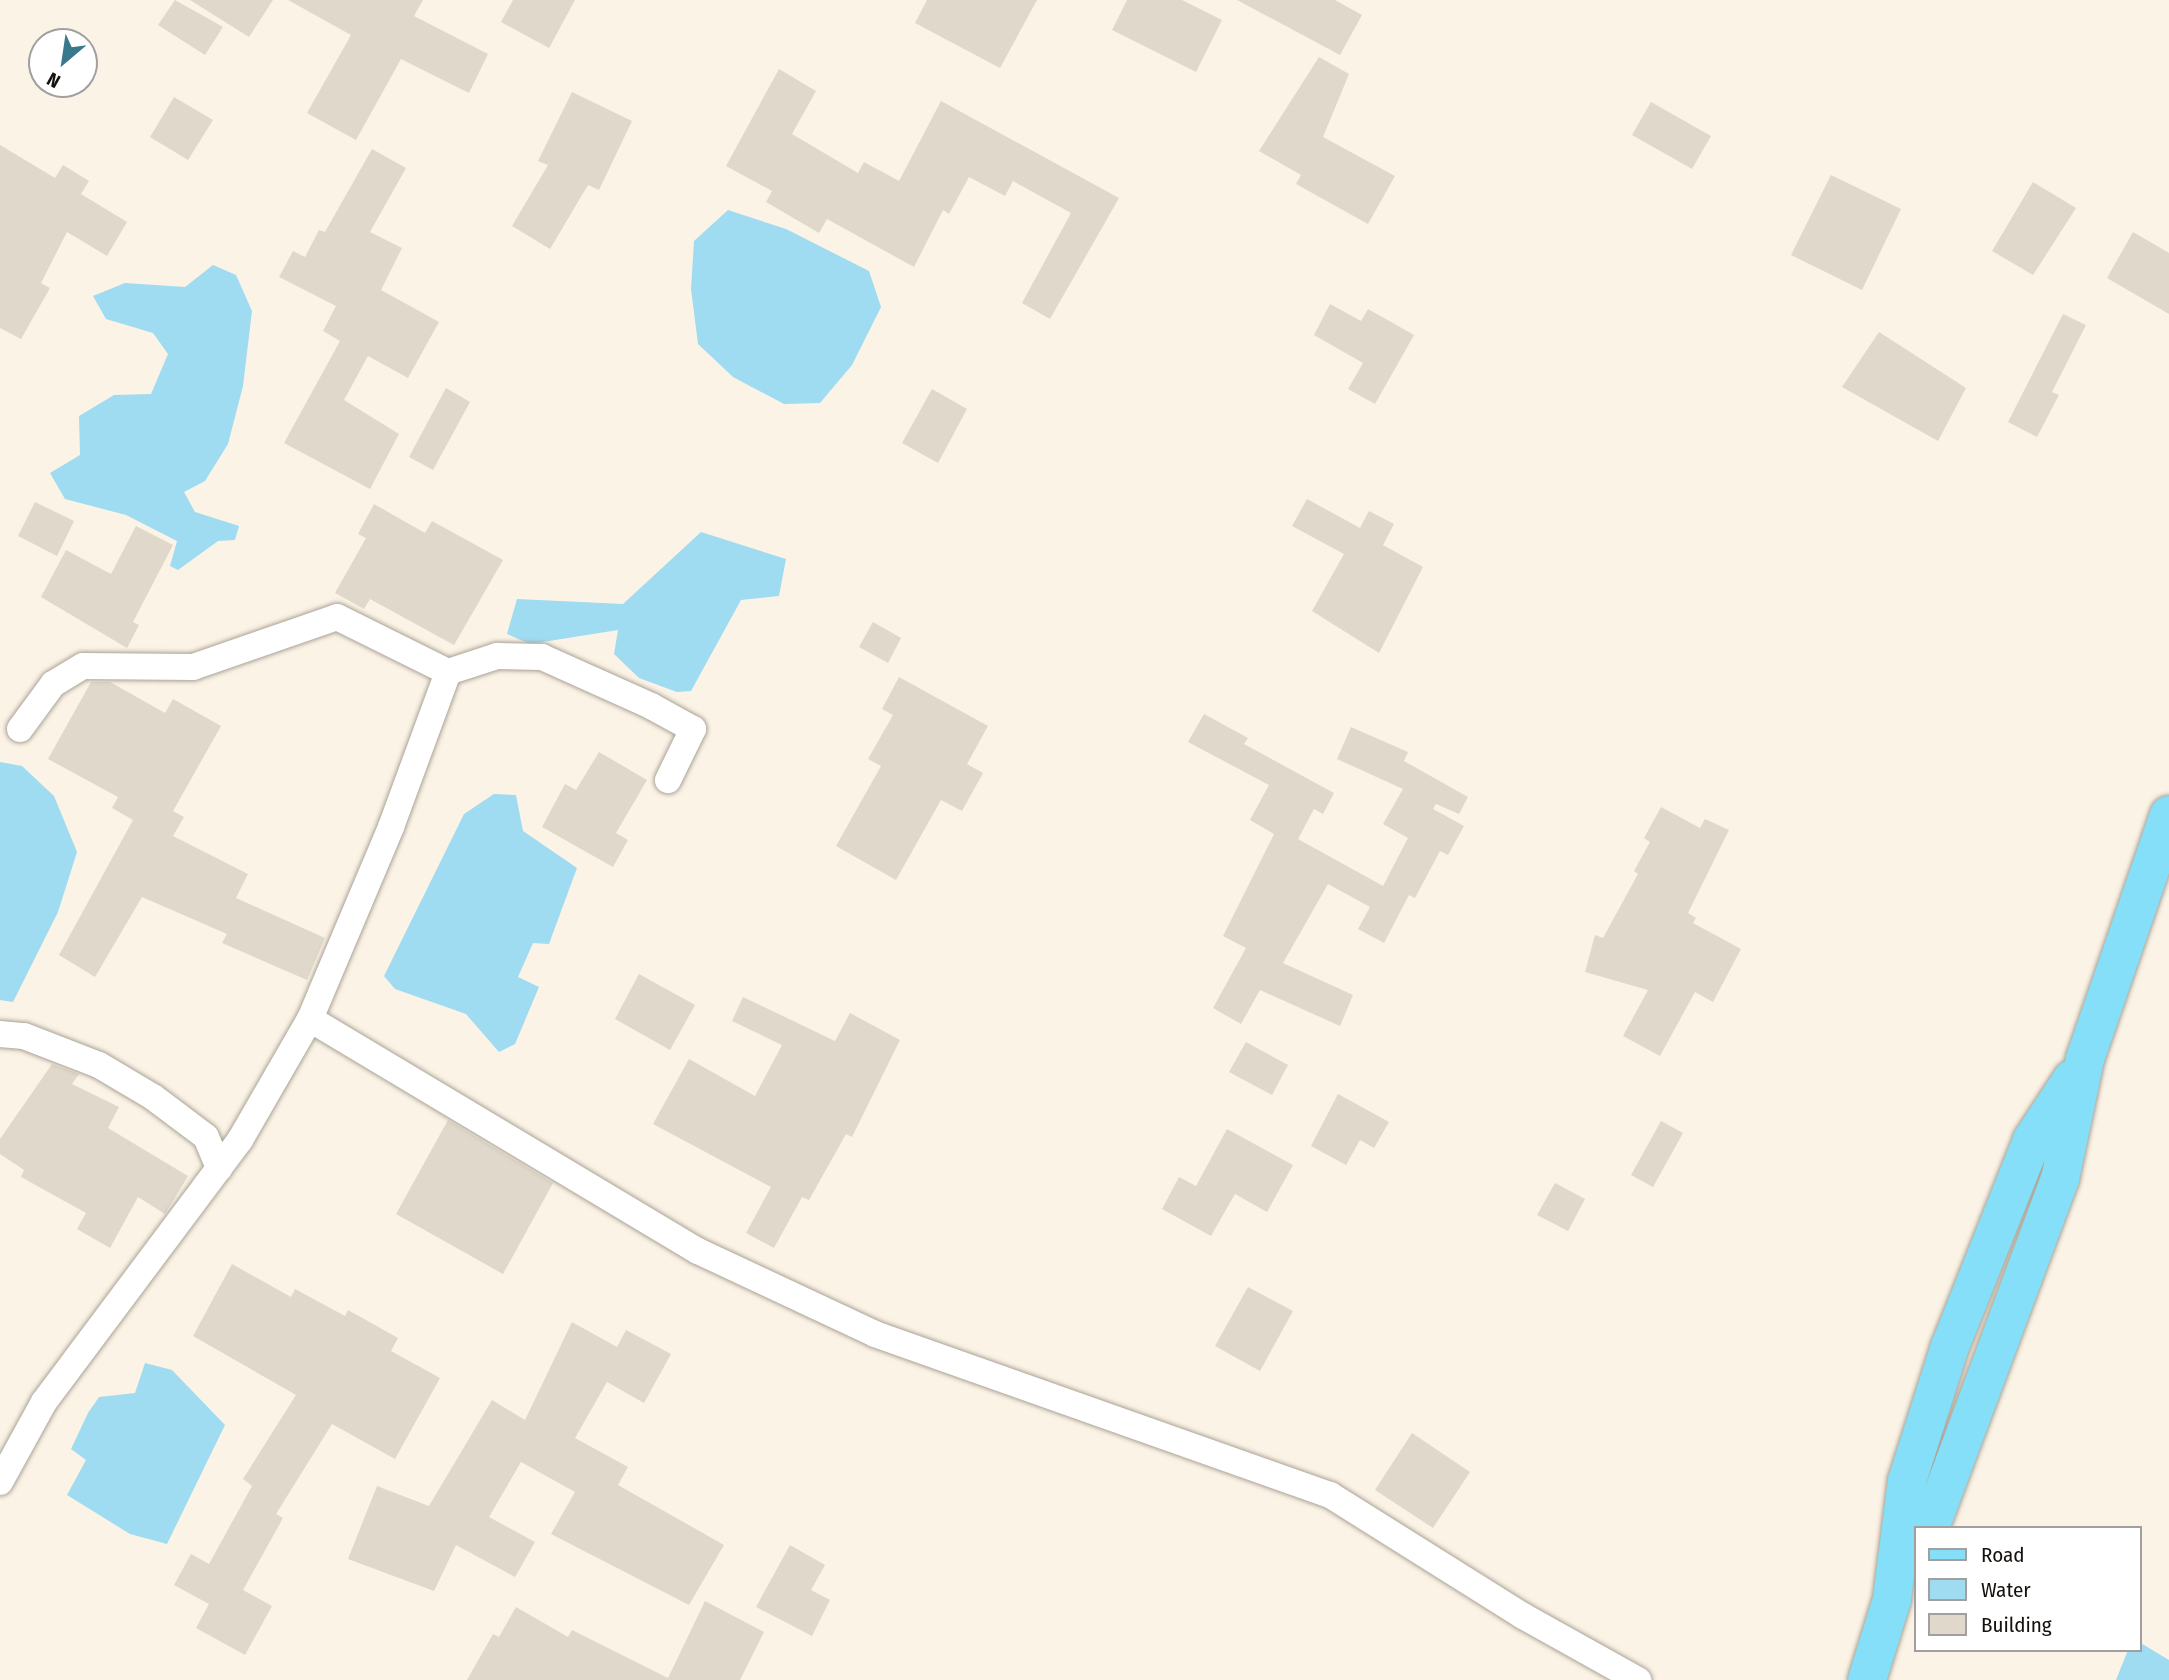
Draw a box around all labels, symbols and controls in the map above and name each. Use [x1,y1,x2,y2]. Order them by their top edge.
north arrow [28,28,98,98]
text: N [43,67,64,93]
legend [1913,1526,2141,1652]
text: Road [1981,1542,2025,1568]
text: Water [1981,1577,2031,1603]
text: Building [1981,1612,2052,1638]

